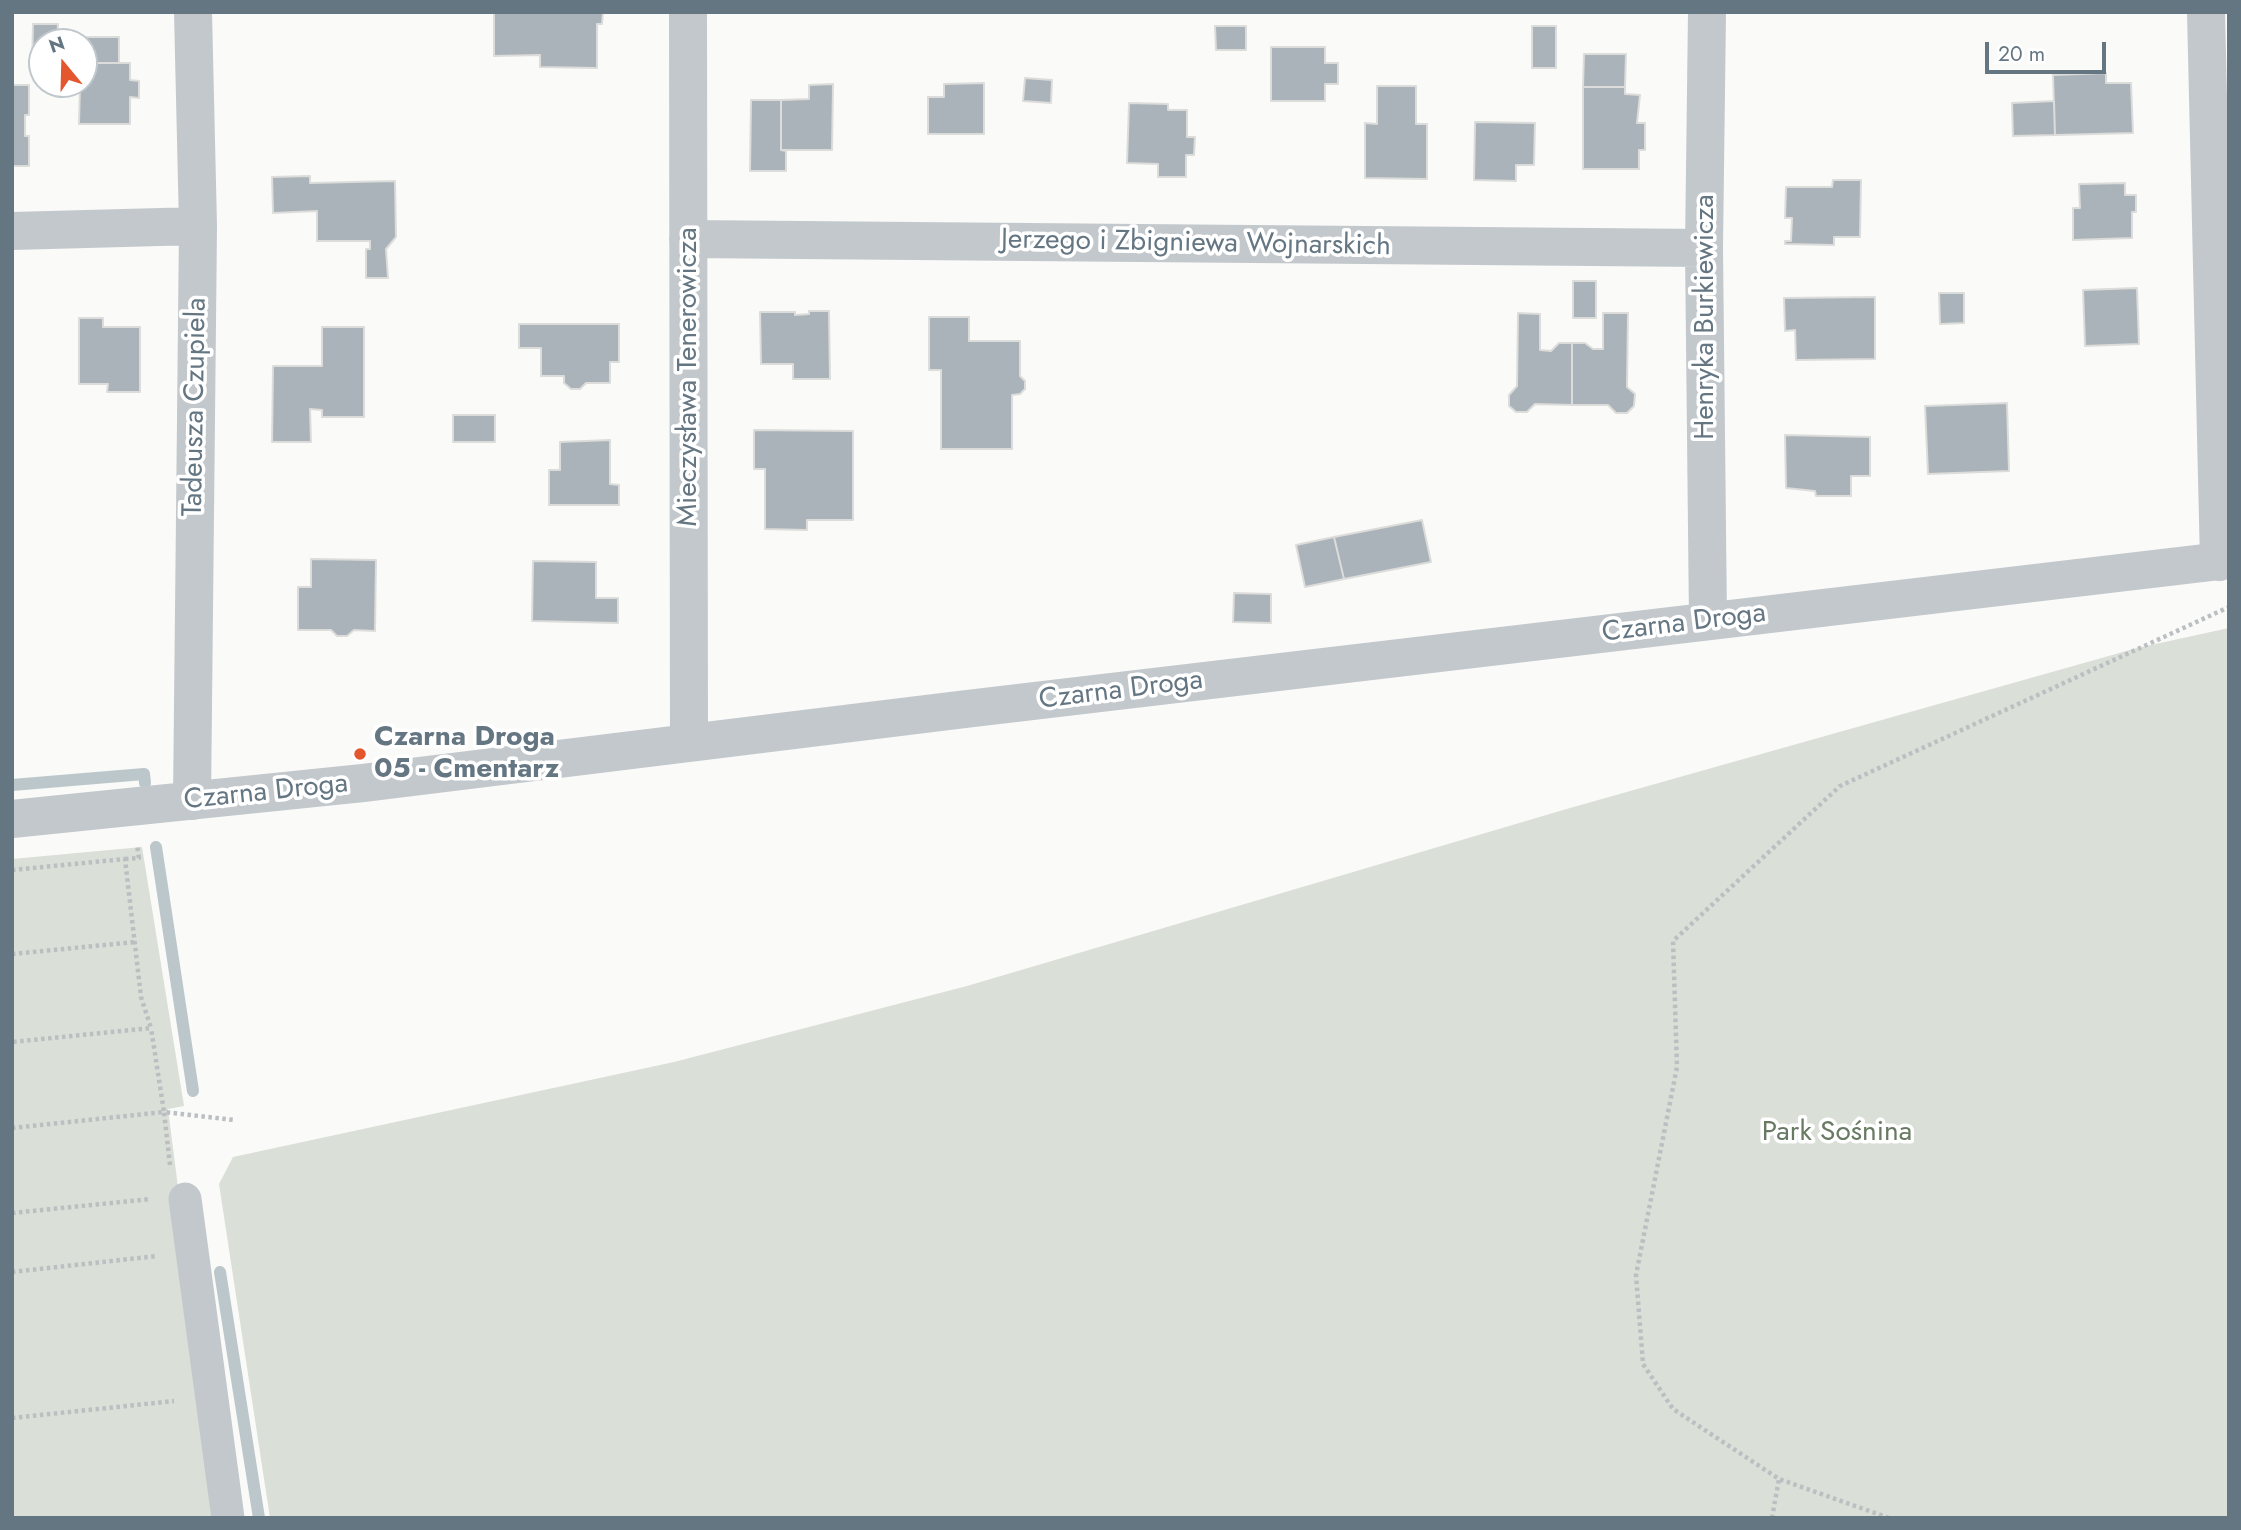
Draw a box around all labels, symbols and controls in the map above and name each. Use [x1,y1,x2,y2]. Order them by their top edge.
north arrow [28,28,98,98]
scale bar [1989,28,2110,72]
text: N [45,29,68,60]
text: 20 m [1998,39,2045,69]
street label: Henryka Burkiewicza [1689,194,1723,440]
street label: Jerzego i Zbigniewa Wojnarskich [1001,224,1391,264]
street label: Mieczysława Tenerowicza [672,227,706,527]
street label: Tadeusza Czupiela [177,297,215,517]
street label: Czarna Droga [1600,597,1768,651]
street label: Czarna Droga [1037,664,1205,718]
place label: Czarna Droga 05 - Cmentarz [374,721,559,787]
marker: Czarna Droga 05 - Cmentarz [352,746,368,762]
street label: Czarna Droga [182,768,350,818]
park label: Park Sośnina [1762,1116,1912,1150]

